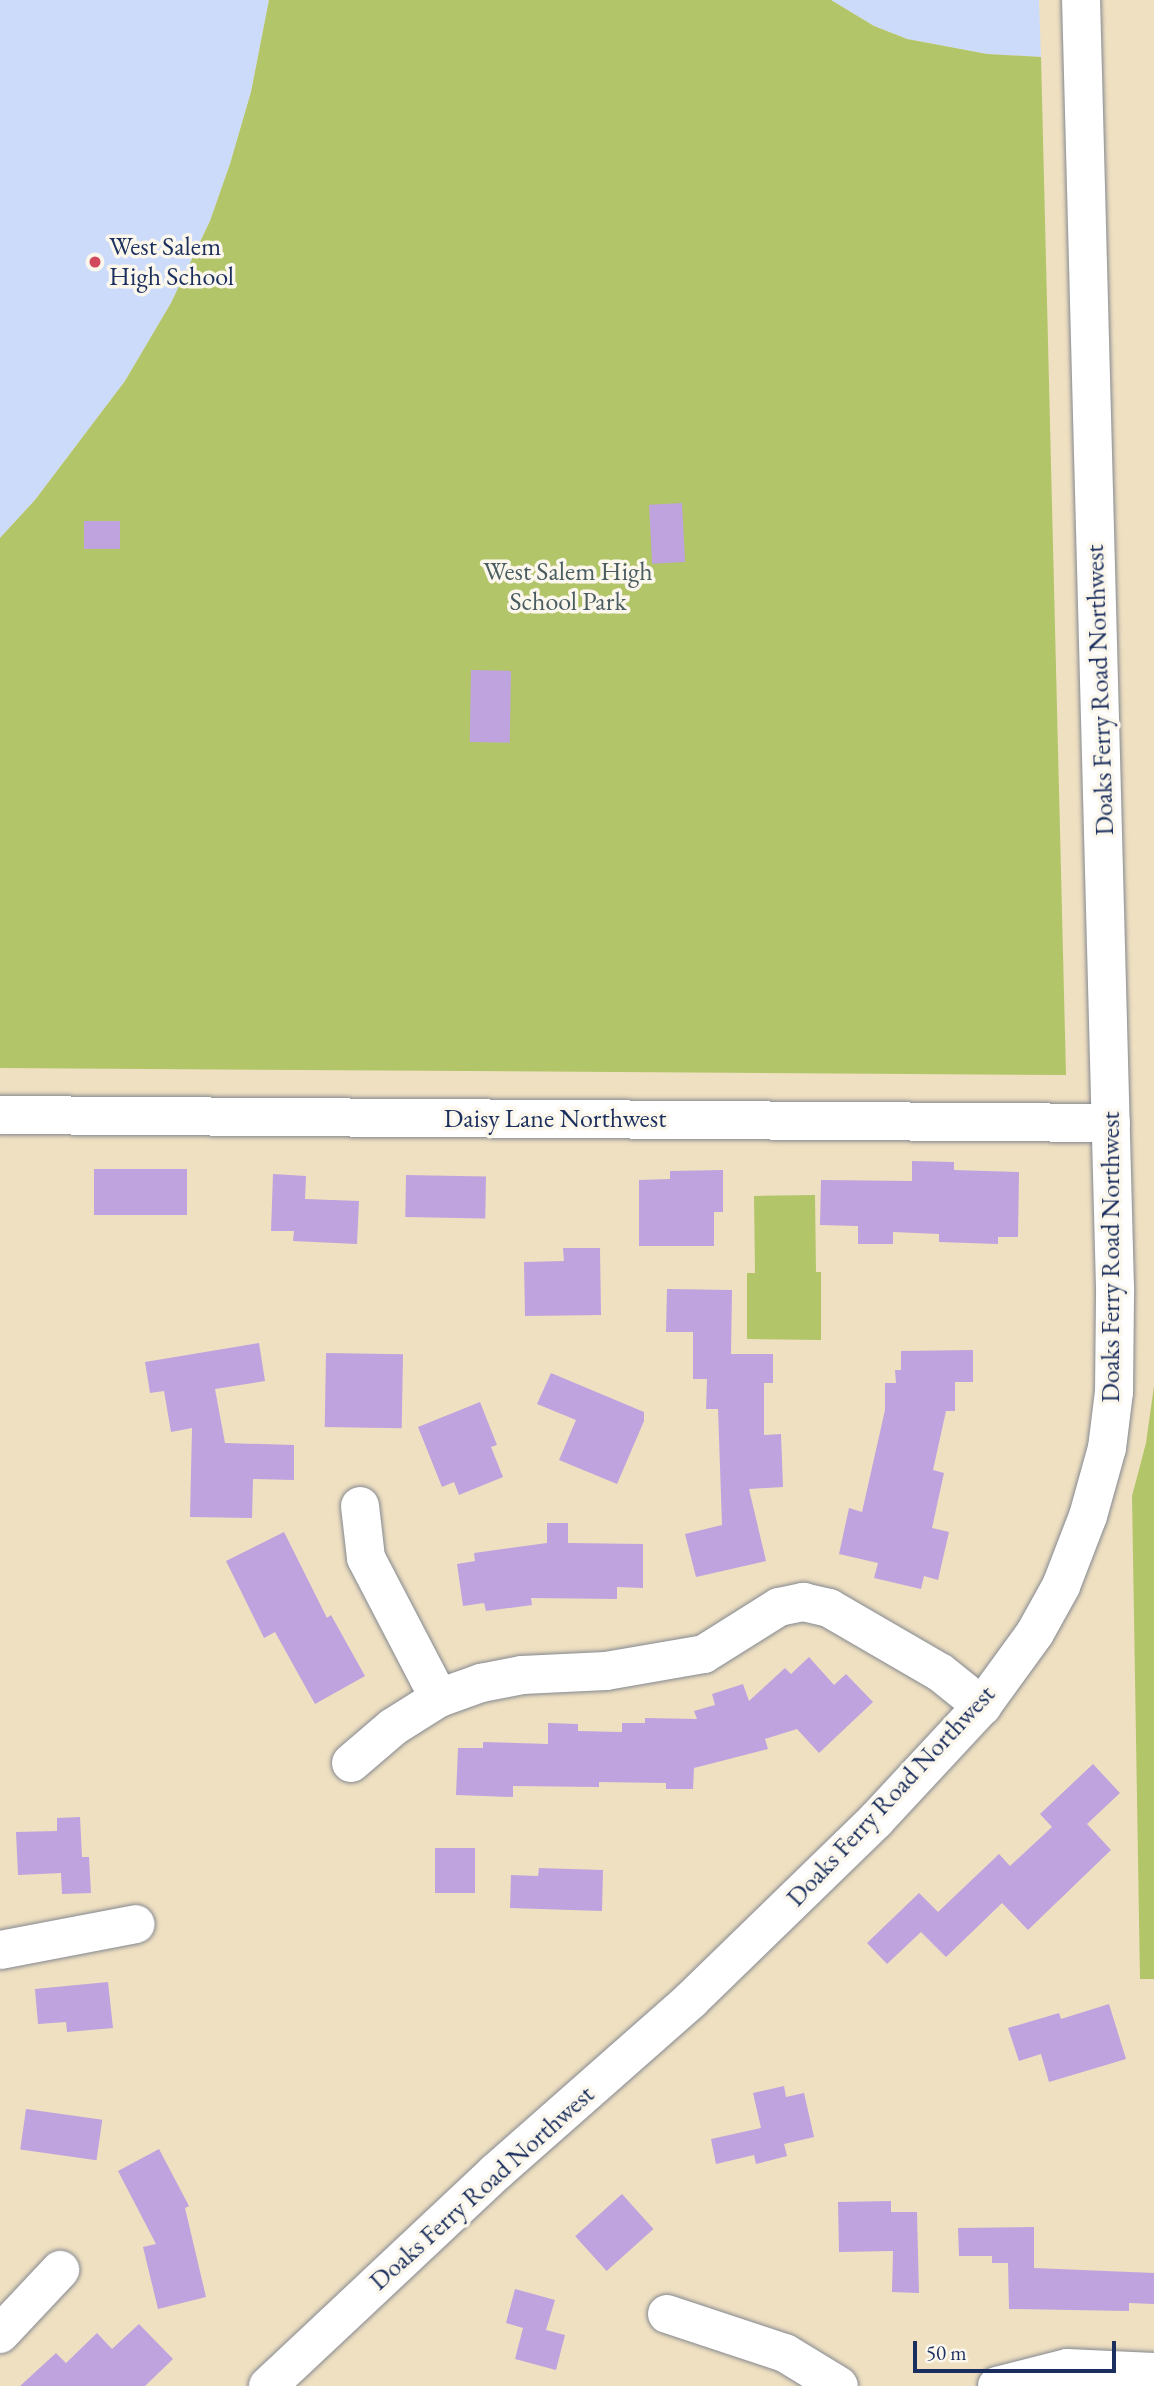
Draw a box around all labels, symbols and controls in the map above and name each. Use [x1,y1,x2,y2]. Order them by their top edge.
place label: West Salem High School [109,231,234,292]
marker: West Salem High School [87,254,103,270]
street label: Doaks Ferry Road Northwest [1079,544,1121,836]
park label: West Salem High School Park [483,556,653,618]
street label: Daisy Lane Northwest [444,1103,666,1135]
street label: Doaks Ferry Road Northwest [1095,1111,1127,1403]
street label: Doaks Ferry Road Northwest [780,1679,1002,1913]
street label: Doaks Ferry Road Northwest [363,2079,601,2297]
scale bar [916,2326,1119,2370]
text: 50 m [926,2339,967,2366]

